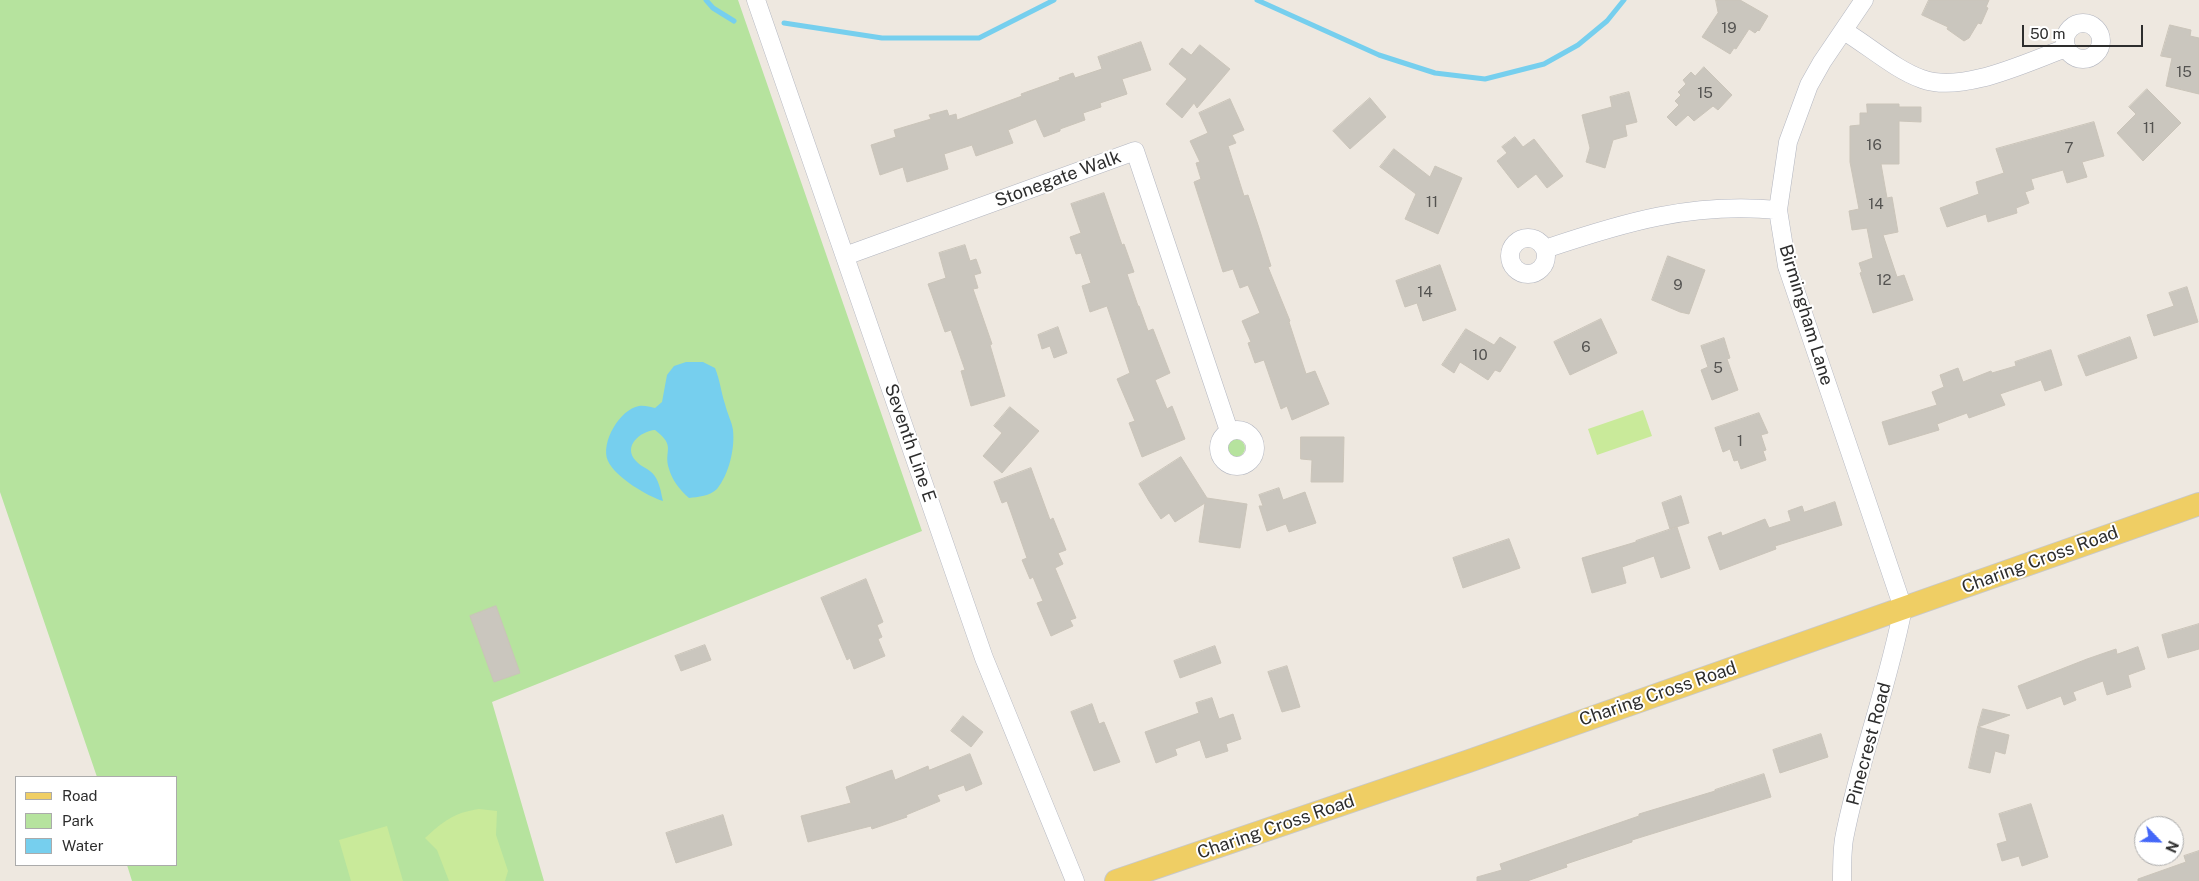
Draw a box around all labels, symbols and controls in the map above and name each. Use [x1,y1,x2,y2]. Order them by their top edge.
scale bar [2024,15,2145,47]
house number: 19 [1721,19,1737,37]
text: 50 m [2030,25,2065,42]
house number: 15 [2176,63,2192,81]
house number: 15 [1697,84,1713,102]
house number: 11 [2143,119,2155,137]
house number: 16 [1866,136,1882,154]
house number: 7 [2064,139,2074,157]
street label: Stonegate Walk [992,146,1124,212]
house number: 11 [1426,193,1438,211]
house number: 14 [1868,195,1884,213]
street label: Birmingham Lane [1774,242,1838,388]
house number: 12 [1876,271,1892,289]
house number: 9 [1673,276,1683,294]
house number: 14 [1417,283,1433,301]
house number: 6 [1581,338,1591,356]
house number: 10 [1472,346,1488,364]
house number: 5 [1713,359,1723,377]
street label: Seventh Line E [880,381,940,505]
house number: 1 [1737,432,1743,450]
street label: Charing Cross Road [1959,522,2121,598]
street label: Charing Cross Road [1577,657,1739,731]
street label: Pinecrest Road [1842,680,1896,808]
legend [15,776,178,866]
text: Road [62,787,98,804]
street label: Charing Cross Road [1195,790,1357,864]
text: Park [62,812,94,829]
north arrow [2134,816,2184,866]
text: Water [62,837,104,854]
text: N [2162,838,2181,855]

